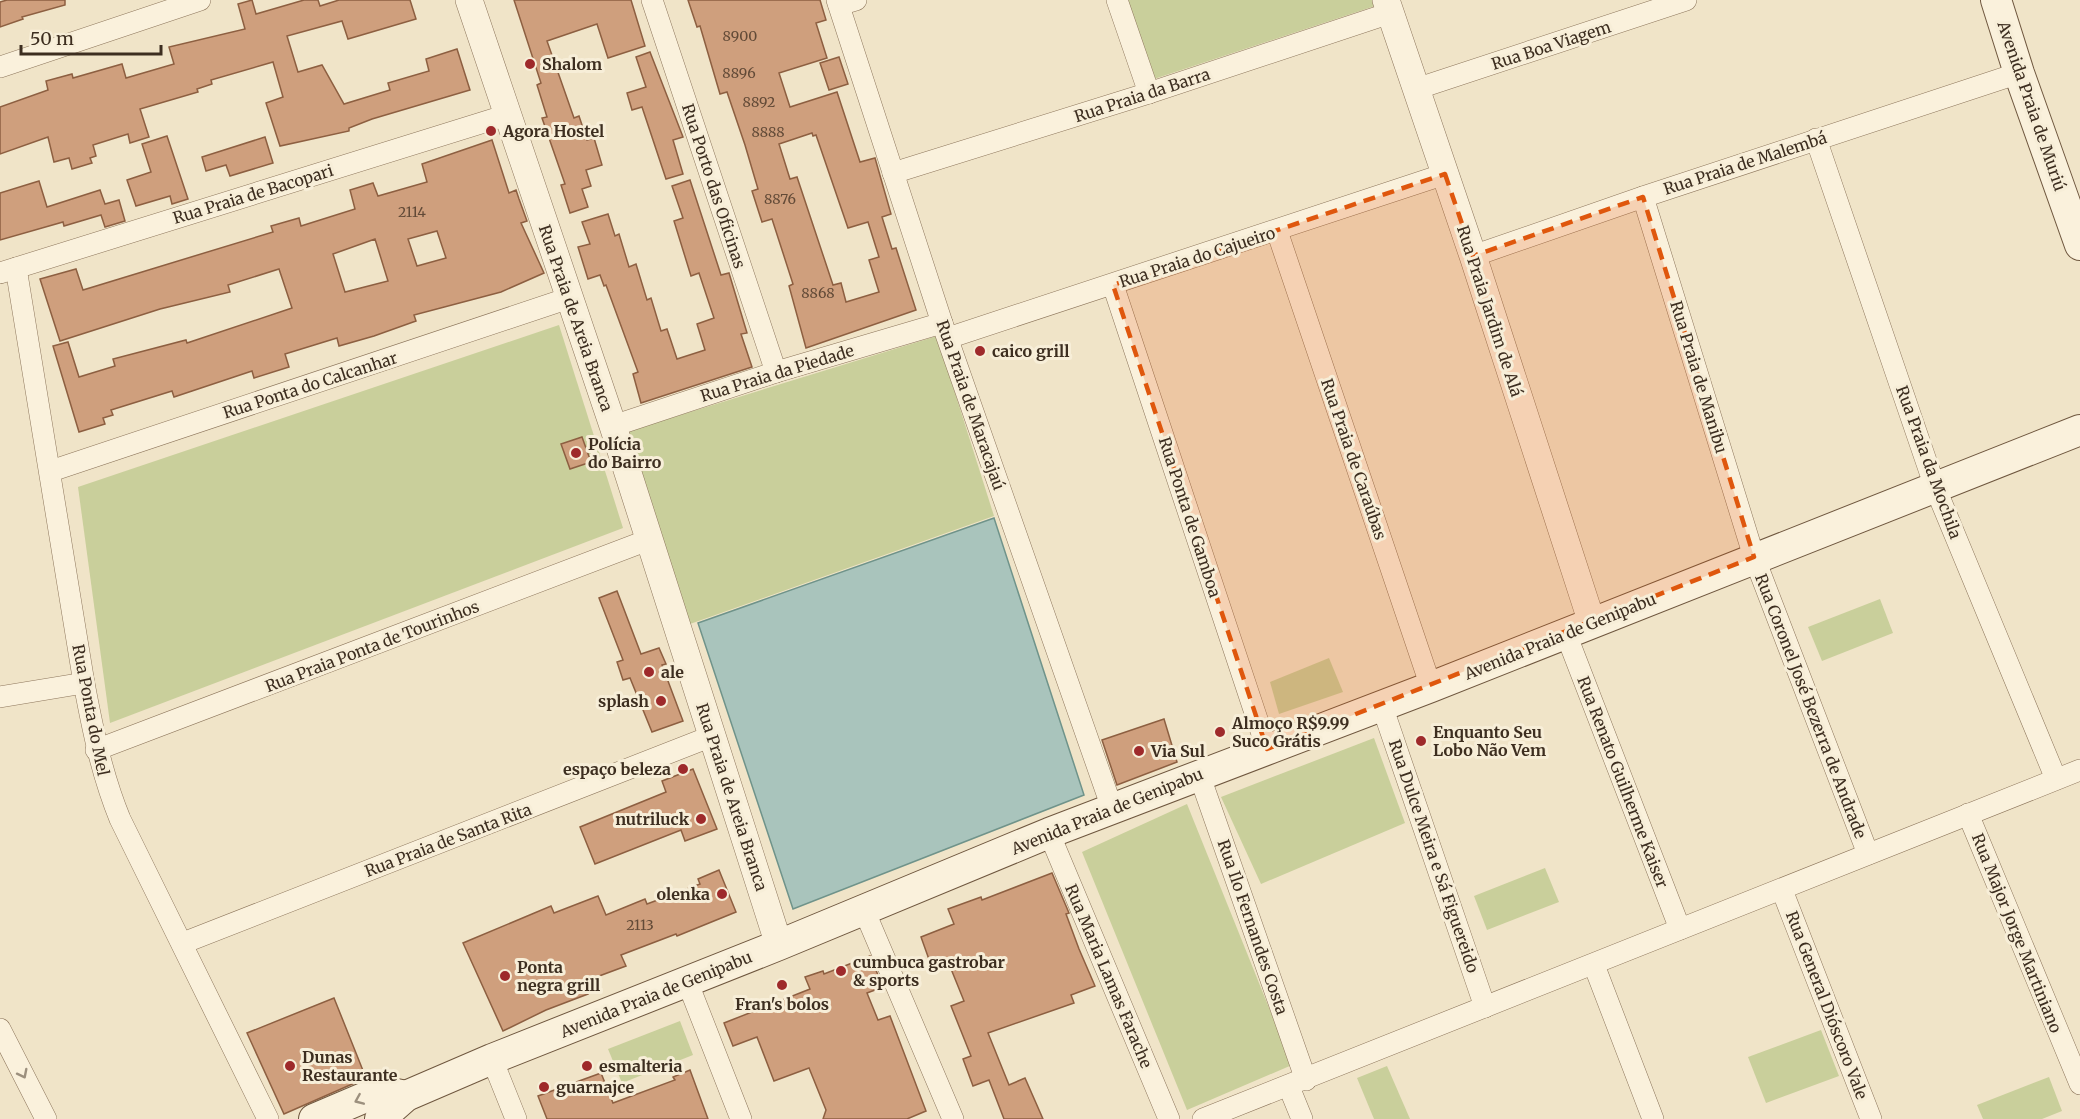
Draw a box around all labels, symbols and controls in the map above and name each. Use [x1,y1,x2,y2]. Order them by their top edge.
street label: Rua Boa Viagem [1489,16,1613,74]
street label: Avenida Praia de Muriú [1993,17,2071,194]
scale bar [21,18,160,56]
text: 50 m [30,27,74,50]
house number: 8900 [723,27,757,45]
place label: Shalom [542,54,602,74]
marker: Shalom [523,57,537,71]
street label: Rua Praia da Barra [1072,63,1213,126]
house number: 8896 [722,64,756,82]
house number: 8892 [743,93,775,111]
street label: Rua Porto das Oficinas [678,101,750,271]
place label: Agora Hostel [502,121,604,141]
house number: 8888 [751,123,785,141]
marker: Agora Hostel [484,124,498,138]
street label: Rua Praia de Malembá [1661,127,1830,199]
street label: Rua Praia de Bacopari [170,160,336,228]
house number: 8876 [764,190,796,208]
house number: 2114 [398,203,426,221]
street label: Rua Praia de Areia Branca [535,222,618,414]
street label: Rua Praia do Cajueiro [1116,222,1278,292]
street label: Rua Praia Jardim de Alá [1453,223,1527,400]
house number: 8868 [801,284,835,302]
street label: Rua Praia de Manibu [1666,298,1732,456]
street label: Rua Praia de Maracajaú [932,317,1010,493]
street label: Rua Praia da Piedade [698,340,856,406]
place label: caico grill [992,341,1069,361]
marker: caico grill [973,344,987,358]
street label: Rua Ponta do Calcanhar [220,347,400,423]
street label: Rua Praia de Caraúbas [1317,376,1391,542]
street label: Rua Praia da Mochila [1892,383,1966,542]
place label: Polícia do Bairro [588,434,662,472]
street label: Rua Ponta de Gamboa [1155,434,1226,600]
marker: Polícia do Bairro [569,446,583,460]
street label: Rua Coronel José Bezerra de Andrade [1751,571,1871,841]
street label: Avenida Praia de Genipabu [1460,588,1659,684]
street label: Rua Praia Ponta de Tourinhos [262,596,482,696]
street label: Rua Ponta do Mel [68,643,114,778]
place label: ale [661,662,684,682]
marker: ale [642,665,656,679]
street label: Rua Renato Guilherme Kaiser [1573,673,1673,891]
place label: splash [598,691,649,711]
marker: splash [654,694,668,708]
street label: Rua Praia de Areia Branca [692,701,772,894]
place label: Almoço R$9.99 Suco Grátis [1231,713,1350,751]
place label: Enquanto Seu Lobo Não Vem [1433,722,1546,760]
marker: Almoço R$9.99 Suco Grátis [1213,725,1227,739]
marker: Enquanto Seu Lobo Não Vem [1414,734,1428,748]
street label: Rua Dulce Meira e Sá Figuereido [1385,737,1483,975]
place label: Via Sul [1150,741,1205,761]
marker: Via Sul [1132,744,1146,758]
place label: espaço beleza [563,759,671,779]
marker: espaço beleza [676,762,690,776]
street label: Avenida Praia de Genipabu [1007,763,1206,859]
street label: Rua Praia de Santa Rita [362,799,535,881]
place label: nutriluck [615,809,690,829]
marker: nutriluck [694,812,708,826]
street label: Rua Major Jorge Martiniano [1968,830,2066,1036]
street label: Rua Ilo Fernandes Costa [1214,837,1293,1018]
street label: Rua Maria Lamas Farache [1061,881,1157,1071]
place label: olenka [657,884,710,904]
marker: olenka [715,887,729,901]
street label: Rua General Dióscoro Vale [1782,908,1872,1102]
house number: 2113 [626,916,654,934]
street label: Avenida Praia de Genipabu [556,946,755,1042]
place label: cumbuca gastrobar & sports [853,952,1005,990]
place label: Ponta negra grill [517,957,600,995]
marker: cumbuca gastrobar & sports [834,964,848,978]
marker: Ponta negra grill [498,969,512,983]
marker: Fran's bolos [775,978,789,992]
place label: Fran's bolos [735,994,829,1014]
place label: Dunas Restaurante [302,1047,398,1085]
place label: esmalteria [599,1056,682,1076]
marker: Dunas Restaurante [283,1059,297,1073]
marker: esmalteria [580,1059,594,1073]
one-way arrow [16,1068,27,1078]
place label: guarnajce [556,1077,634,1097]
marker: guarnajce [537,1080,551,1094]
one-way arrow [354,1093,365,1105]

